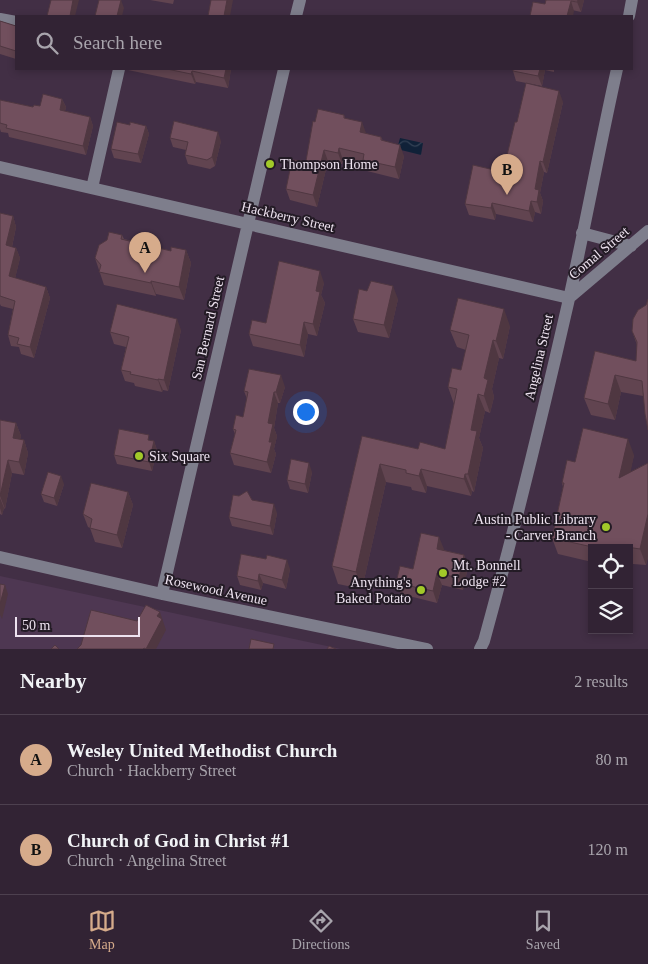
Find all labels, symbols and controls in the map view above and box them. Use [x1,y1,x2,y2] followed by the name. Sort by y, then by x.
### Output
[15,15,633,70] search box
[33,29,61,57] icon: search
[73,32,162,53] text: Search here
[491,154,523,195] pin: B
[280,157,378,172] place label: Thompson Home
[264,158,276,170] marker: Thompson Home
[240,199,336,235] street label: Hackberry Street
[566,224,632,282] street label: Comal Street
[129,232,161,273] pin: A
[189,275,227,381] street label: San Bernard Street
[522,313,556,401] street label: Angelina Street
[293,399,319,425] your location
[149,449,210,464] place label: Six Square
[133,450,145,462] marker: Six Square
[474,512,596,543] place label: Austin Public Library - Carver Branch
[600,521,612,533] marker: Austin Public Library - Carver Branch
[588,544,633,634] map controls
[588,544,633,589] button: locate
[453,558,521,589] place label: Mt. Bonnell Lodge #2
[437,567,449,579] marker: Mt. Bonnell Lodge #2
[163,572,269,608] street label: Rosewood Avenue
[336,575,411,606] place label: Anything's Baked Potato
[415,584,427,596] marker: Anything's Baked Potato
[588,589,633,634] button: layers
[15,614,140,637] scale bar
[22,618,50,633] text: 50 m
[20,669,87,693] text: Nearby
[574,673,628,690] text: 2 results
[67,740,337,761] text: Wesley United Methodist Church
[30,751,42,768] text: A
[596,751,628,768] text: 80 m
[67,762,236,779] text: Church · Hackberry Street
[67,830,290,851] text: Church of God in Christ #1
[31,841,41,858] text: B
[588,841,628,858] text: 120 m
[67,852,227,869] text: Church · Angelina Street
[88,907,116,953] tab: Map
[292,907,350,953] tab: Directions
[526,907,560,953] tab: Saved

